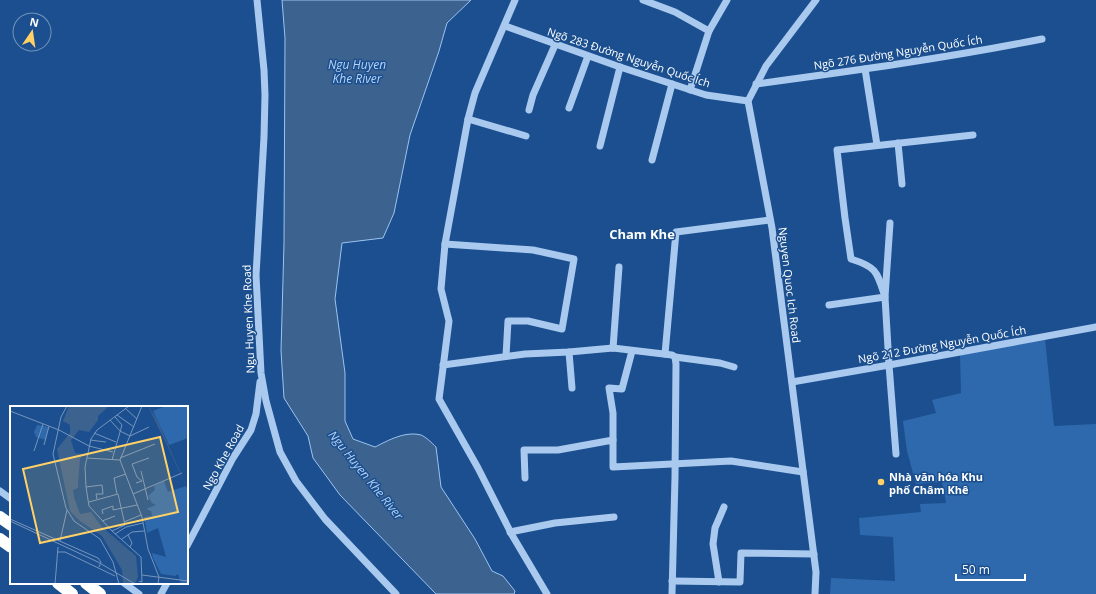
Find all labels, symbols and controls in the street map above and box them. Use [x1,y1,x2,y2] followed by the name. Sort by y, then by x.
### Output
[12,12,52,52] north arrow
[28,13,40,30] text: N
[546,24,712,90] street label: Ngõ 283 Đường Nguyễn Quốc Ích
[813,31,983,73] street label: Ngõ 276 Đường Nguyễn Quốc Ích
[328,56,386,87] water label: Ngu Huyen Khe River
[609,225,675,243] district label: Cham Khe
[775,226,805,344] street label: Nguyen Quoc Ich Road
[239,264,257,374] street label: Ngu Huyen Khe Road
[857,322,1027,366] street label: Ngõ 212 Đường Nguyễn Quốc Ích
[10,406,188,584] inset map
[199,422,247,492] street label: Ngo Khe Road
[325,427,408,524] water label: Ngu Huyen Khe River
[889,469,983,497] place label: Nhà văn hóa Khu phố Châm Khê
[876,477,886,487] marker: Nhà văn hóa Khu phố Châm Khê
[956,556,1025,582] scale bar
[962,561,990,578] text: 50 m

